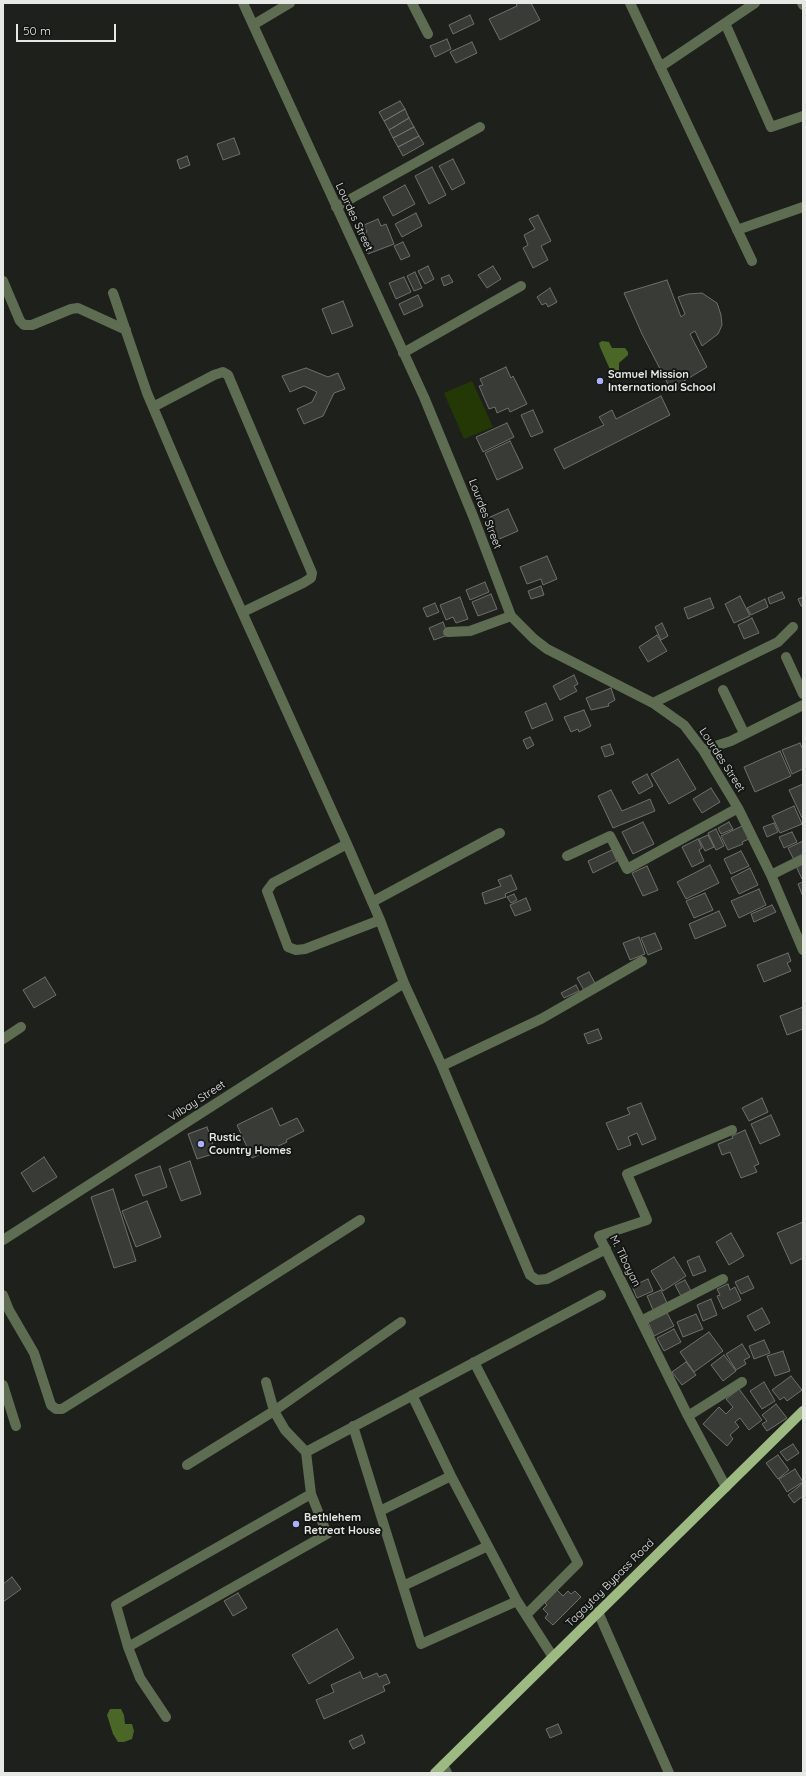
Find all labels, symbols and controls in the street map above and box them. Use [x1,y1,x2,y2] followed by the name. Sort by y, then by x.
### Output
[18,16,118,42] scale bar
[23,23,51,38] text: 50 m
[332,181,376,253] street label: Lourdes Street
[608,368,716,394] place label: Samuel Mission International School
[595,376,605,386] marker: Samuel Mission International School
[466,477,504,551] street label: Lourdes Street
[696,725,748,795] street label: Lourdes Street
[166,1078,228,1124] street label: Vilbay Street
[209,1131,291,1157] place label: Rustic Country Homes
[196,1139,206,1149] marker: Rustic Country Homes
[607,1233,643,1289] street label: M. Tibayan
[304,1511,381,1537] place label: Bethlehem Retreat House
[291,1519,301,1529] marker: Bethlehem Retreat House
[563,1536,657,1630] street label: Tagaytay Bypass Road

